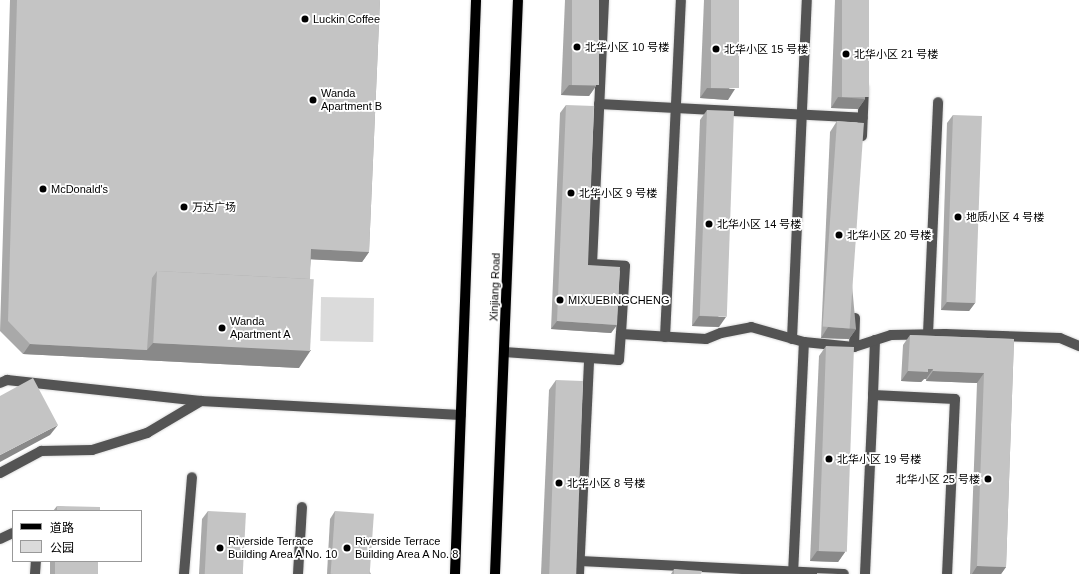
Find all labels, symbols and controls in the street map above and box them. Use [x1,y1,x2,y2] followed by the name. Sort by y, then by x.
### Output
[313,12,380,26] place label: Luckin Coffee
[300,14,310,24] marker: Luckin Coffee
[585,40,669,54] place label: 北华小区 10 号楼
[572,42,582,52] marker: 北华小区 10 号楼
[724,42,808,56] place label: 北华小区 15 号楼
[711,44,721,54] marker: 北华小区 15 号楼
[854,47,938,61] place label: 北华小区 21 号楼
[841,49,851,59] marker: 北华小区 21 号楼
[321,87,382,113] place label: Wanda Apartment B
[308,95,318,105] marker: Wanda Apartment B
[51,182,108,196] place label: McDonald's
[38,184,48,194] marker: McDonald's
[579,186,657,200] place label: 北华小区 9 号楼
[566,188,576,198] marker: 北华小区 9 号楼
[192,200,236,214] place label: 万达广场
[179,202,189,212] marker: 万达广场
[966,210,1044,224] place label: 地质小区 4 号楼
[953,212,963,222] marker: 地质小区 4 号楼
[717,217,801,231] place label: 北华小区 14 号楼
[704,219,714,229] marker: 北华小区 14 号楼
[847,228,931,242] place label: 北华小区 20 号楼
[834,230,844,240] marker: 北华小区 20 号楼
[487,253,503,321] street label: Xinjiang Road
[568,293,669,307] place label: MIXUEBINGCHENG
[555,295,565,305] marker: MIXUEBINGCHENG
[230,315,291,341] place label: Wanda Apartment A
[217,323,227,333] marker: Wanda Apartment A
[837,452,921,466] place label: 北华小区 19 号楼
[824,454,834,464] marker: 北华小区 19 号楼
[896,472,980,486] place label: 北华小区 25 号楼
[983,474,993,484] marker: 北华小区 25 号楼
[567,476,645,490] place label: 北华小区 8 号楼
[554,478,564,488] marker: 北华小区 8 号楼
[12,510,142,562] legend
[50,521,74,535] text: 道路
[228,535,339,561] place label: Riverside Terrace Building Area A No. 10
[355,535,460,561] place label: Riverside Terrace Building Area A No. 8
[50,541,74,555] text: 公园
[215,543,225,553] marker: Riverside Terrace Building Area A No. 10
[342,543,352,553] marker: Riverside Terrace Building Area A No. 8

